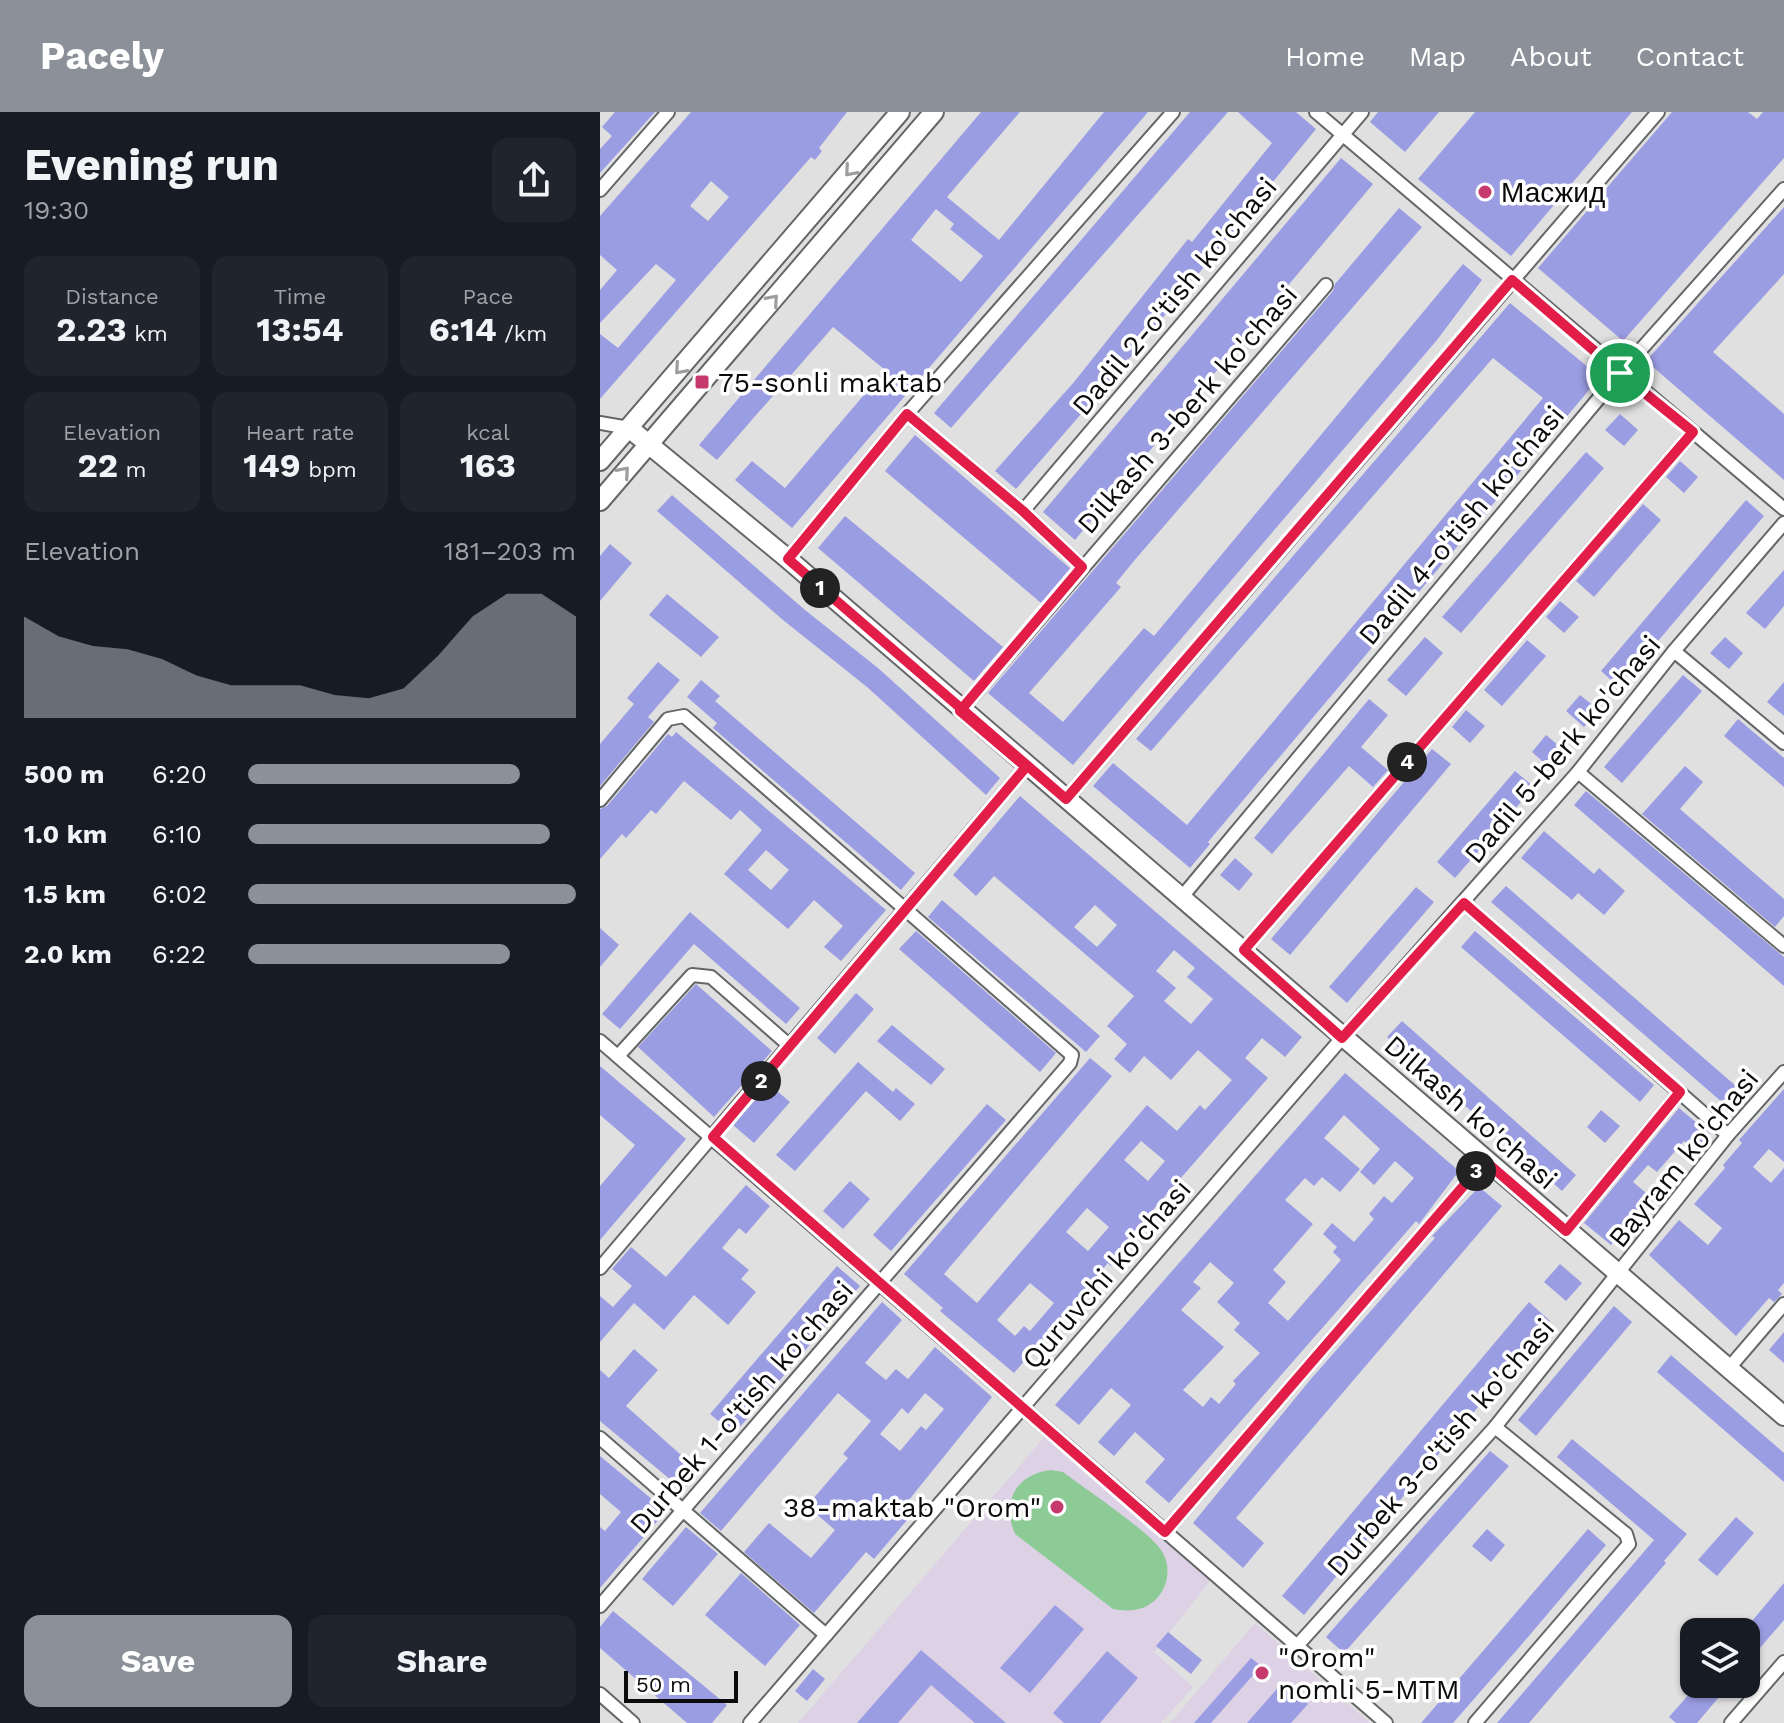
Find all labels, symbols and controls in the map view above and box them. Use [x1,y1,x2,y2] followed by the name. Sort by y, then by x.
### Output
[40,34,164,78] text: Pacely
[1285,40,1365,73] text: Home
[1409,40,1466,73] text: Map
[1510,40,1592,73] text: About
[1636,40,1744,73] text: Contact
[492,138,576,222] button: share
[24,139,279,191] text: Evening run
[845,162,859,177] one-way arrow
[1065,171,1284,422] street label: Dadil 2-o'tish ko'chasi
[1501,176,1605,209] place label: Масжид
[1476,183,1494,201] marker: Масжид
[24,195,89,225] text: 19:30
[1070,278,1304,540] street label: Dilkash 3-berk ko'chasi
[65,284,159,309] text: Distance
[274,284,326,309] text: Time
[463,284,513,309] text: Pace
[763,295,777,309] one-way arrow
[56,309,127,349] text: 2.23
[257,309,343,349] text: 13:54
[429,309,497,349] text: 6:14
[127,321,168,346] text: km
[497,321,547,346] text: /km
[1586,339,1654,407] pin
[1598,351,1642,395] icon: arrive
[675,359,690,374] one-way arrow
[718,366,942,399] place label: 75-sonli maktab
[693,373,711,391] marker: 75-sonli maktab
[1352,399,1571,652] street label: Dadil 4-o'tish ko'chasi
[63,420,161,445] text: Elevation
[246,420,354,445] text: Heart rate
[466,420,510,445] text: kcal
[78,445,118,485] text: 22
[243,445,301,485] text: 149
[460,445,516,485] text: 163
[118,457,147,482] text: m
[301,457,357,482] text: bpm
[614,467,629,482] one-way arrow
[24,536,140,566] text: Elevation
[444,536,576,566] text: 181–203 m
[800,568,840,608] pin: 1
[815,575,825,600] text: 1
[1457,629,1667,870] street label: Dadil 5-berk ko'chasi
[1387,742,1427,782] pin: 4
[1400,749,1414,774] text: 4
[24,759,105,789] text: 500 m
[152,759,207,789] text: 6:20
[24,819,107,849] text: 1.0 km
[152,819,202,849] text: 6:10
[24,879,106,909] text: 1.5 km
[152,879,207,909] text: 6:02
[24,939,112,969] text: 2.0 km
[152,939,206,969] text: 6:22
[1378,1028,1564,1196] street label: Dilkash ko'chasi
[741,1061,781,1101] pin: 2
[1601,1063,1765,1254] street label: Bayram ko'chasi
[754,1068,768,1093] text: 2
[1456,1151,1496,1191] pin: 3
[1469,1158,1483,1183] text: 3
[1015,1173,1198,1376] street label: Quruvchi ko'chasi
[623,1274,860,1541] street label: Durbek 1-o'tish ko'chasi
[1320,1312,1561,1583] street label: Durbek 3-o'tish ko'chasi
[783,1491,1041,1524] place label: 38-maktab "Orom"
[1048,1498,1066,1516] marker: 38-maktab "Orom"
[24,1615,292,1707] button: Save
[308,1615,576,1707] button: Share
[1680,1618,1760,1698] map controls
[1680,1618,1760,1698] button: layers
[1278,1641,1460,1706] place label: "Orom" nomli 5-MTM
[1253,1664,1271,1682] marker: "Orom" nomli 5-MTM
[624,1667,738,1703] scale bar
[636,1672,691,1697] text: 50 m

